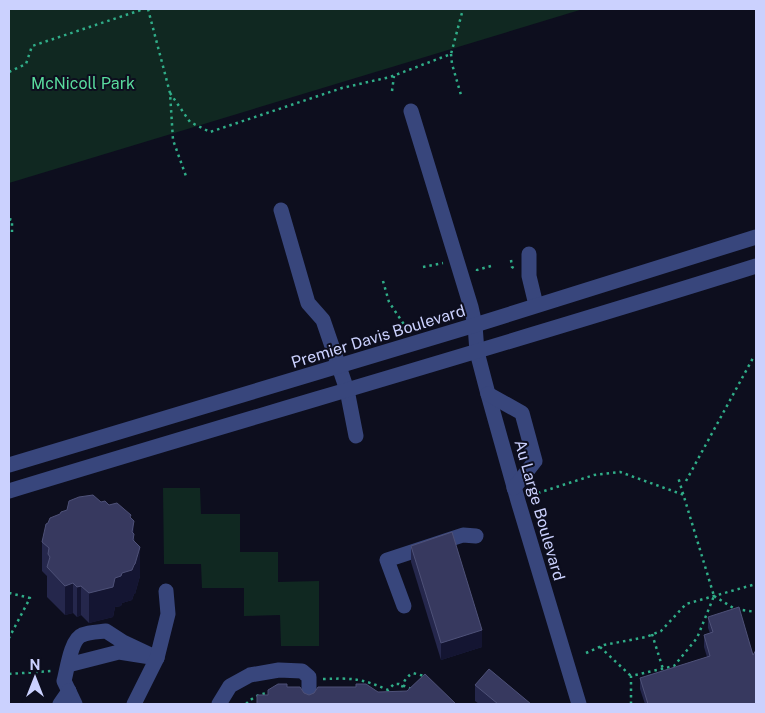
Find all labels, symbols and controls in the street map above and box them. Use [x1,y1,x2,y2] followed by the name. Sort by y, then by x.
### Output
[31,74,135,93] park label: McNicoll Park
[289,301,467,372] street label: Premier Davis Boulevard
[510,437,569,583] street label: Au Large Boulevard
[10,653,60,703] north arrow
[30,657,40,673] text: N

